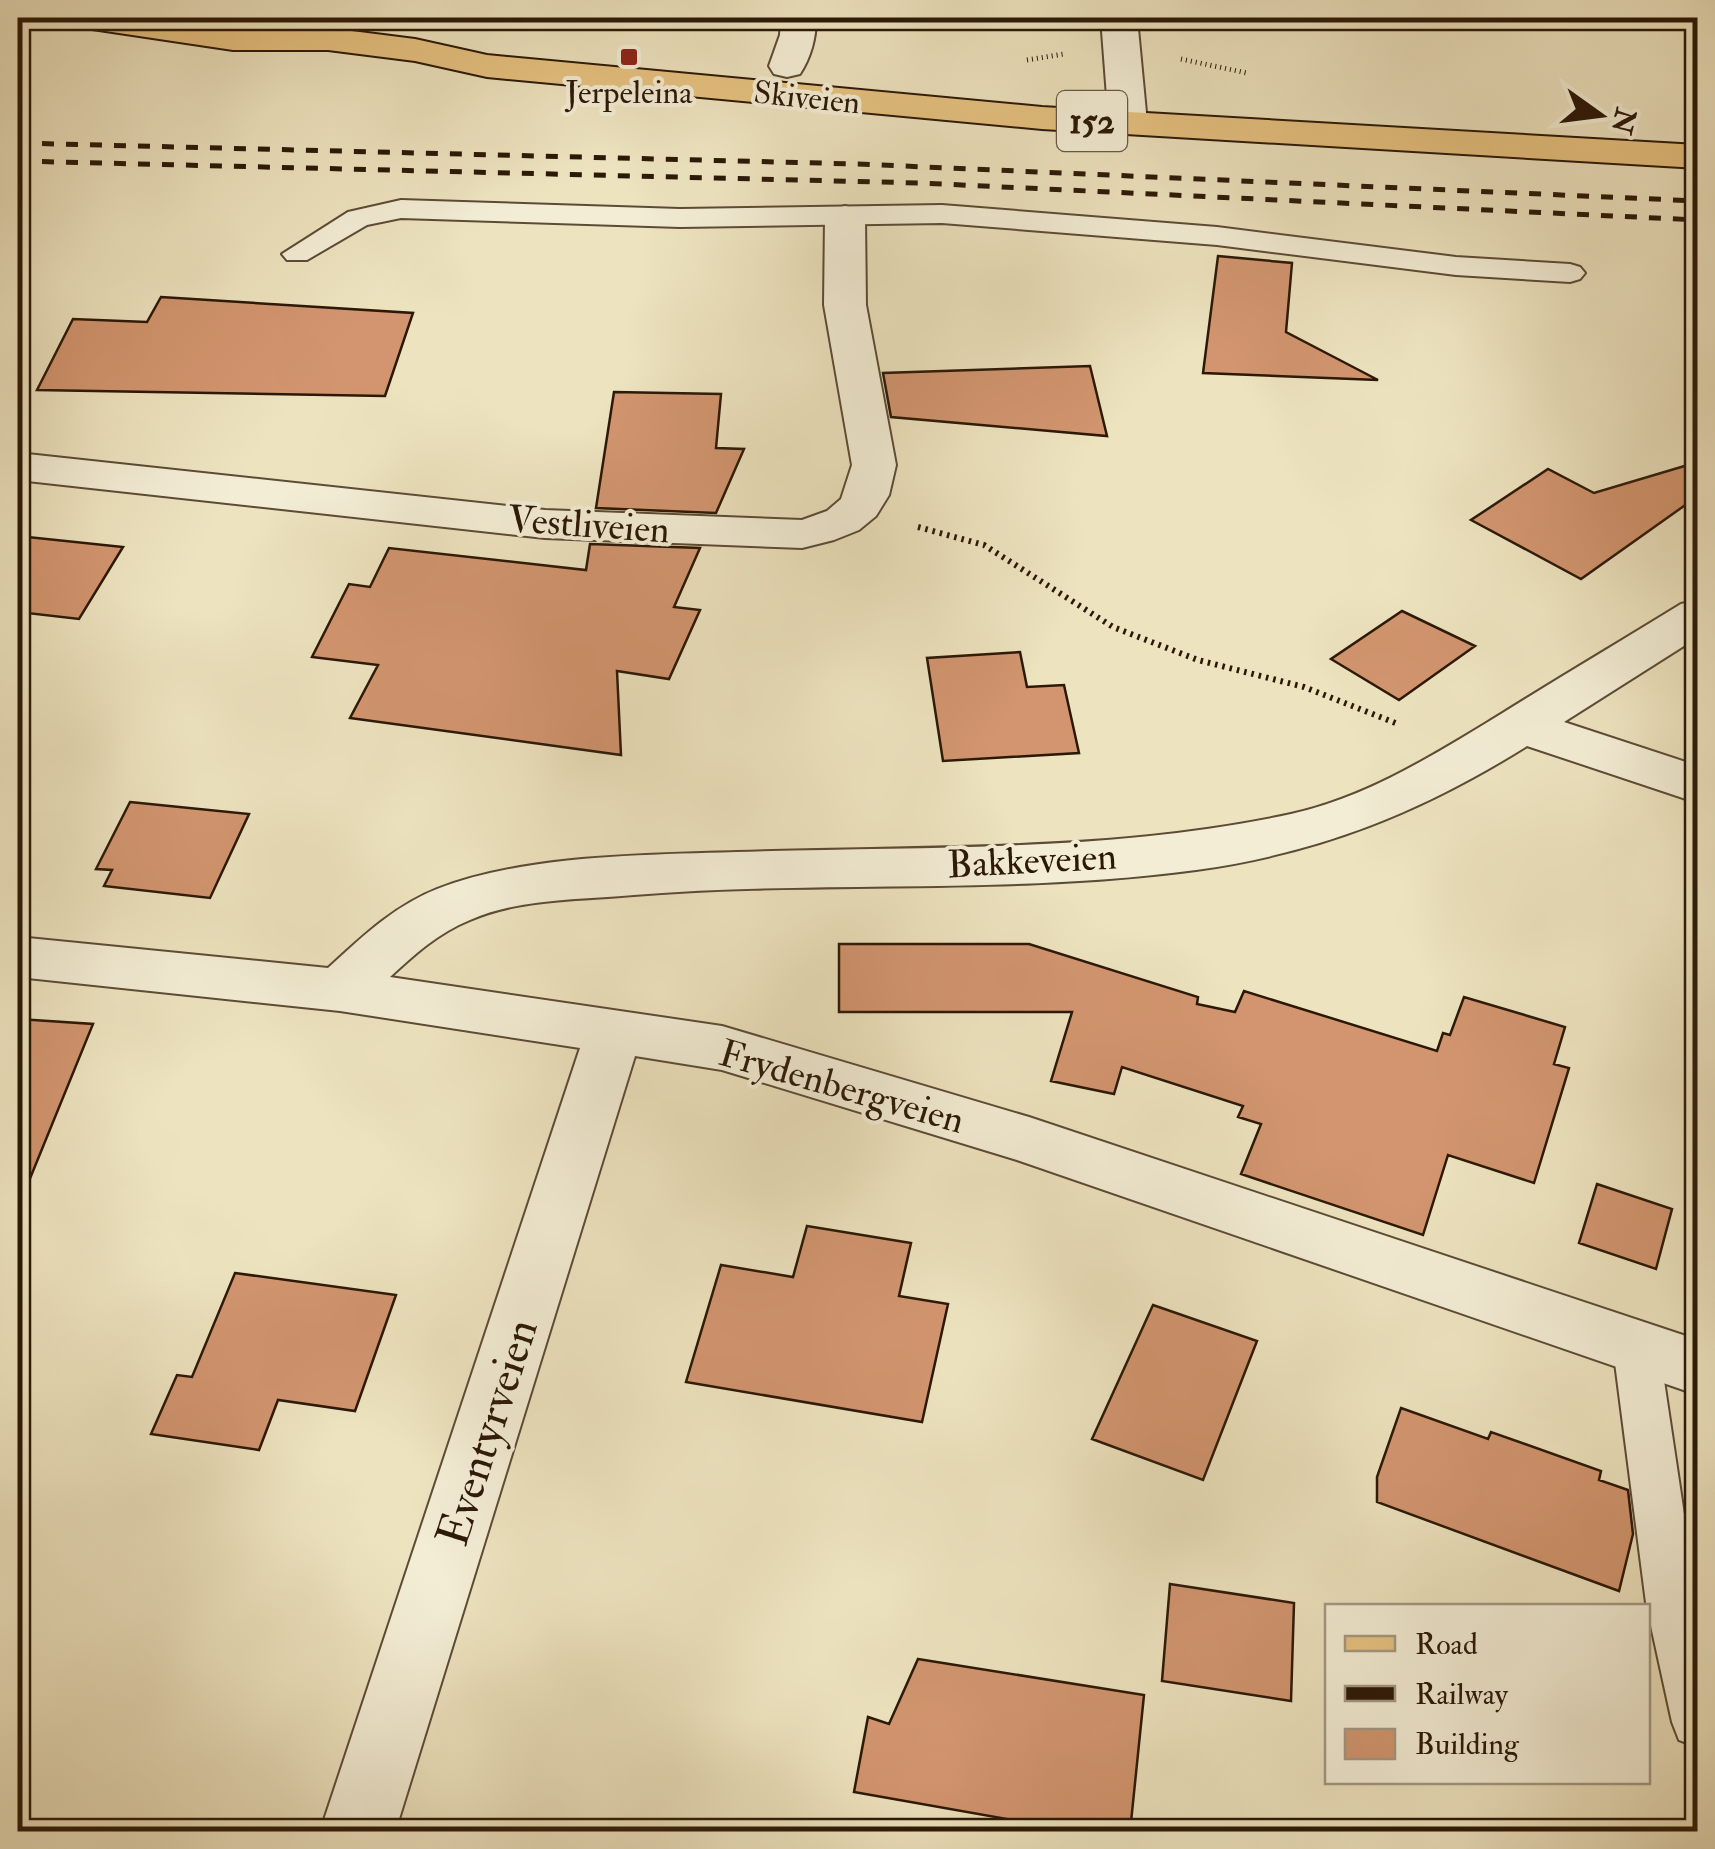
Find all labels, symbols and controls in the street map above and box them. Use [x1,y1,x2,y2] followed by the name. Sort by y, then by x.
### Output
[618,46,640,68] marker: Jerpeleina
[1550,65,1650,165] north arrow
[565,73,693,113] place label: Jerpeleina
[752,73,862,123] street label: Skiveien
[1057,91,1127,151] road number: 152
[1603,103,1643,138] text: N
[506,495,671,555] street label: Vestliveien
[946,833,1118,889] street label: Bakkeveien
[714,1029,970,1145] street label: Frydenbergveien
[425,1312,551,1553] street label: Eventyrveien
[1325,1604,1650,1784] legend
[1415,1626,1478,1663] text: Road
[1415,1676,1509,1713] text: Railway
[1415,1726,1520,1763] text: Building

